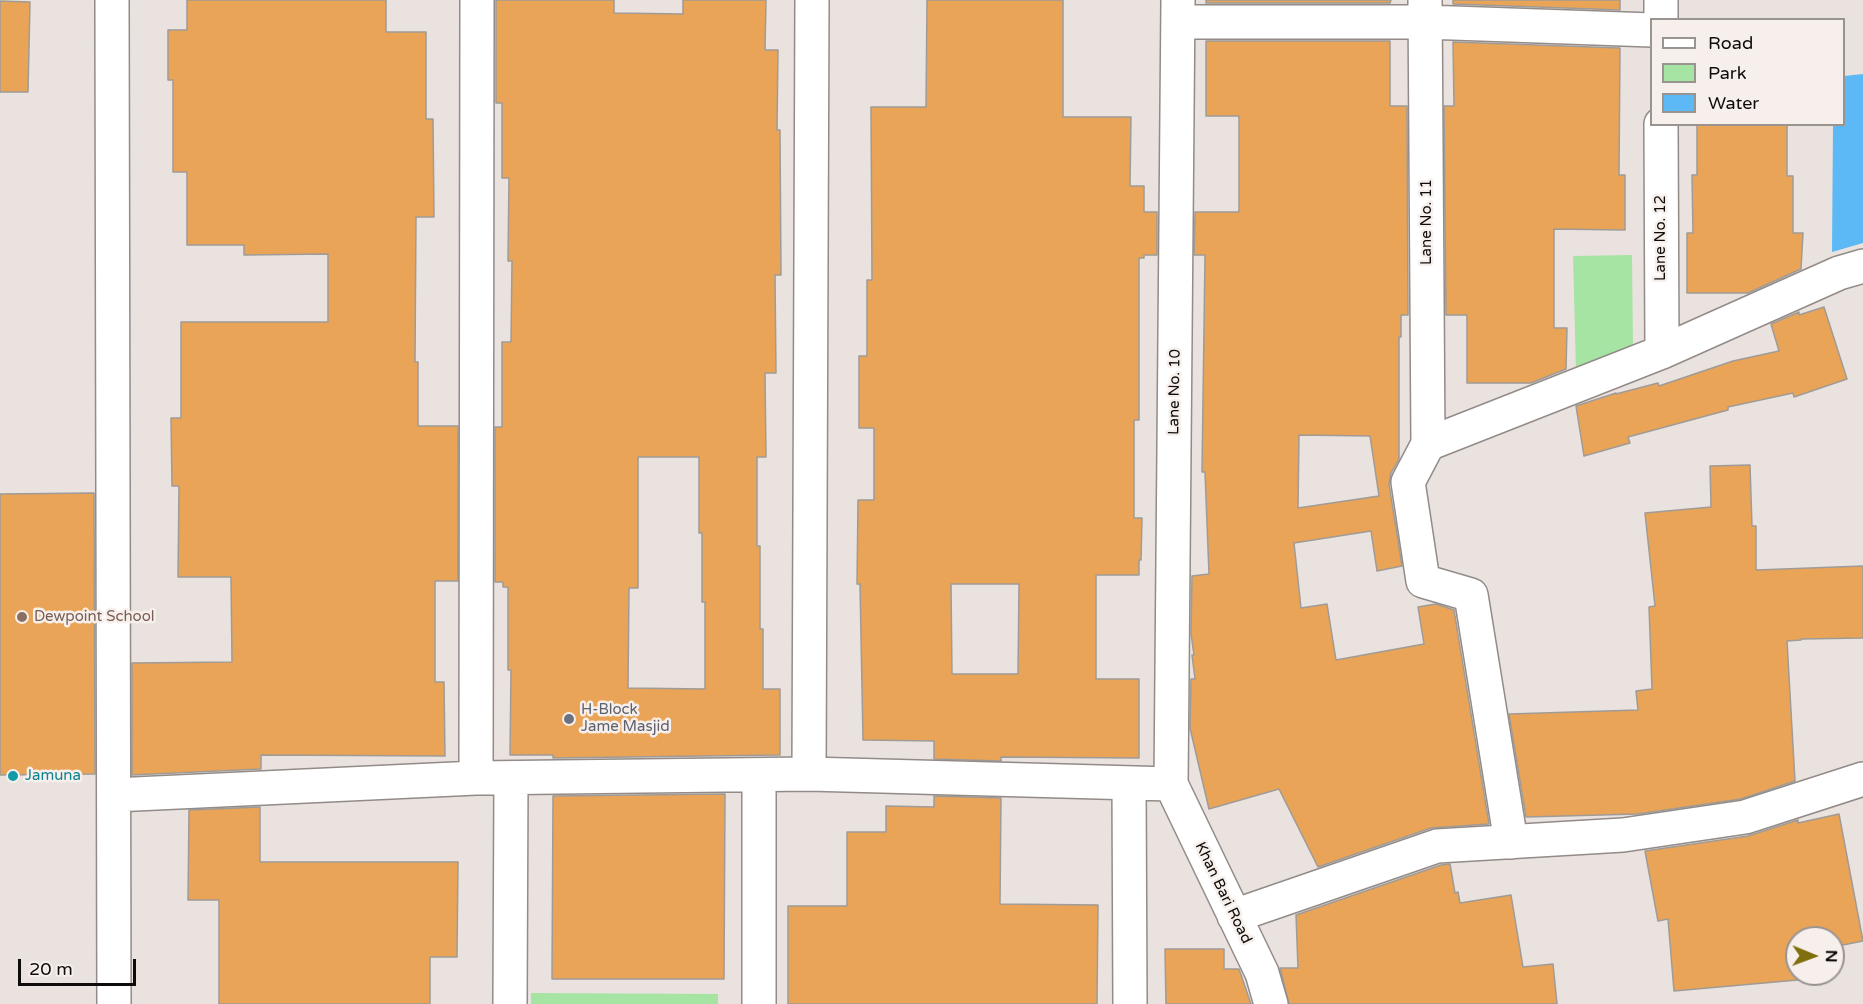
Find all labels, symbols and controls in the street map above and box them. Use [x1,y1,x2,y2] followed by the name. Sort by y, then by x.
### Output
[1650,18,1845,126] legend
[1708,32,1753,54] text: Road
[1708,62,1746,84] text: Park
[1708,92,1759,114] text: Water
[1418,179,1436,265] street label: Lane No. 11
[1652,195,1670,281] street label: Lane No. 12
[1165,349,1185,435] street label: Lane No. 10
[34,608,155,626] place label: Dewpoint School
[15,610,29,624] marker: Dewpoint School
[581,701,670,736] place label: H-Block Jame Masjid
[562,712,576,726] marker: H-Block Jame Masjid
[25,767,81,785] place label: Jamuna
[6,769,20,783] marker: Jamuna
[1191,839,1255,947] street label: Khan Bari Road
[1785,926,1845,986] north arrow
[21,947,140,985] scale bar
[1821,950,1841,963] text: N
[29,958,73,980] text: 20 m

